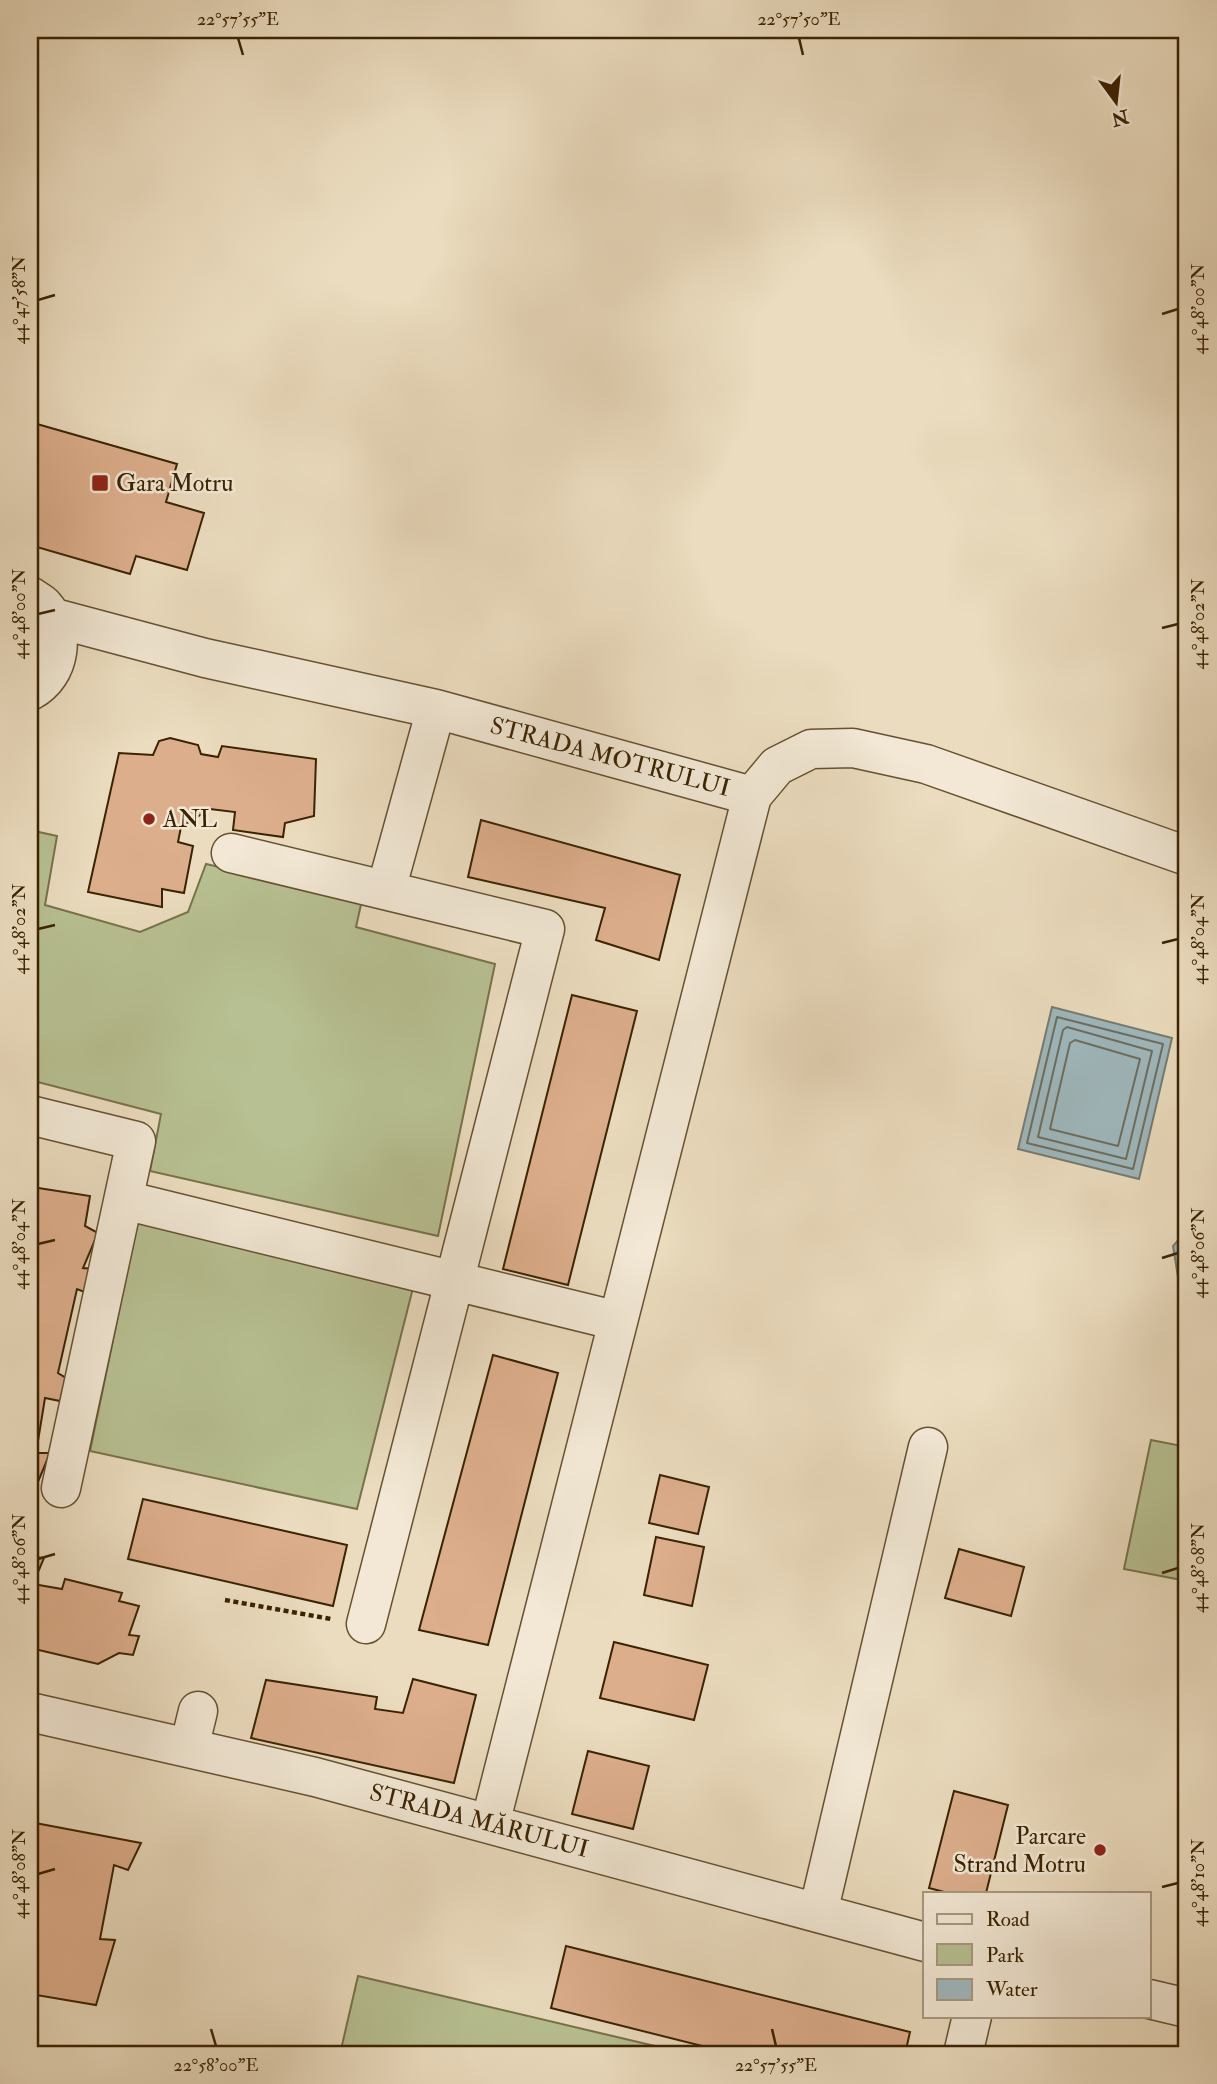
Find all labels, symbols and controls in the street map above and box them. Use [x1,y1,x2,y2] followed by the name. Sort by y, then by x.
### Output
[197,8,279,31] text: 22°57'55"E
[757,8,841,31] text: 22°57'50"E
[1080,66,1150,136] north arrow
[1108,103,1132,132] text: N
[8,256,31,344] text: 44°47'58"N
[1187,264,1210,354] text: 44°48'00"N
[116,468,233,499] place label: Gara Motru
[90,473,110,493] marker: Gara Motru
[8,569,31,659] text: 44°48'00"N
[1187,579,1210,669] text: 44°48'02"N
[487,710,733,804] street label: STRADA MOTRULUI
[162,804,218,835] place label: ANL
[141,811,157,827] marker: ANL
[8,884,31,974] text: 44°48'02"N
[1187,893,1210,985] text: 44°48'04"N
[8,1198,31,1290] text: 44°48'04"N
[1187,1208,1210,1298] text: 44°48'06"N
[8,1514,31,1604] text: 44°48'06"N
[1187,1523,1210,1613] text: 44°48'08"N
[366,1777,592,1865] street label: STRADA MĂRULUI
[953,1821,1086,1880] place label: Parcare Strand Motru
[8,1829,31,1919] text: 44°48'08"N
[1187,1839,1210,1927] text: 44°48'10"N
[1092,1842,1108,1858] marker: Parcare Strand Motru
[923,1892,1150,2018] legend
[986,1906,1031,1933] text: Road
[986,1942,1024,1969] text: Park
[985,1976,1038,2003] text: Water
[174,2054,258,2077] text: 22°58'00"E
[735,2054,817,2077] text: 22°57'55"E

